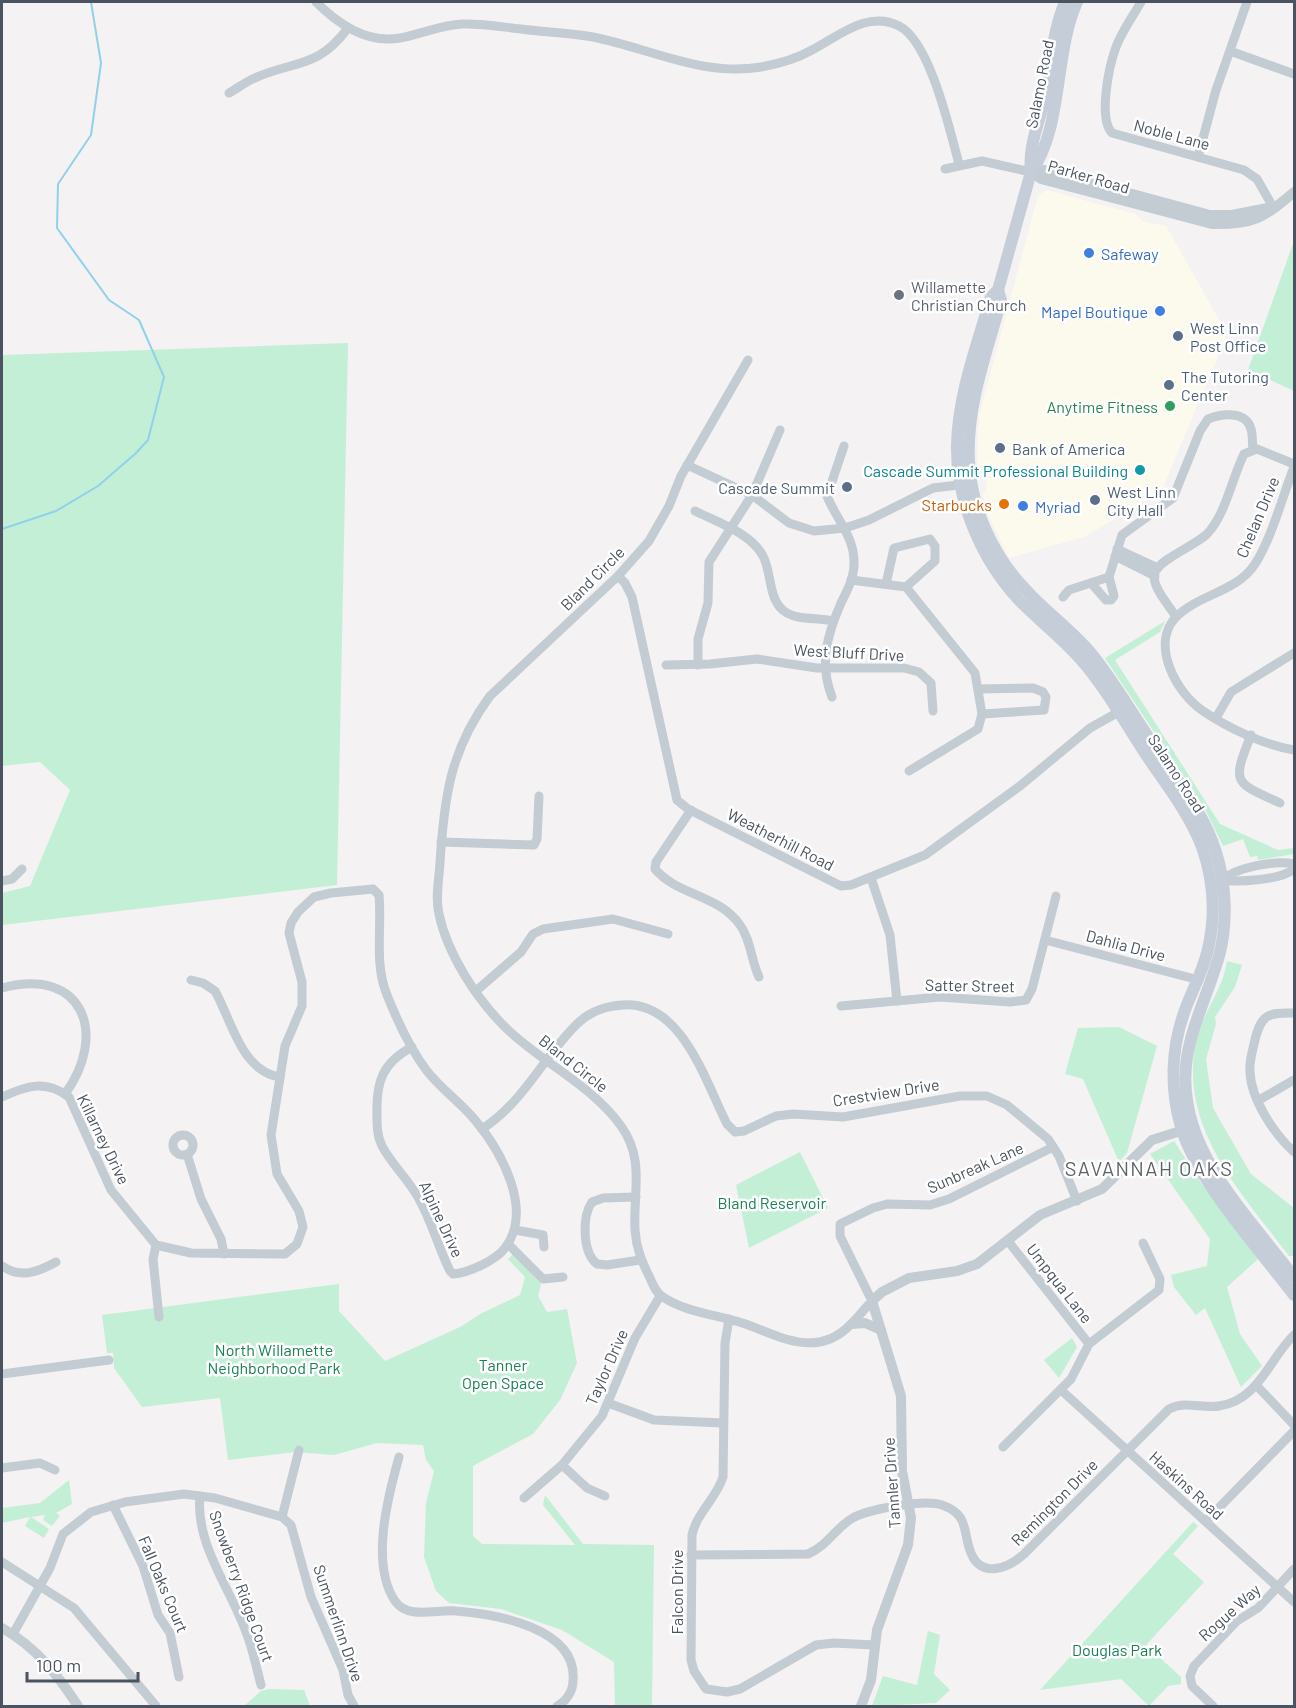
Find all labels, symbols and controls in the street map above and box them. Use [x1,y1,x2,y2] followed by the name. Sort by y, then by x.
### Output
[1021,38,1057,130] street label: Salamo Road
[1132,115,1212,153] street label: Noble Lane
[1046,155,1132,197] street label: Parker Road
[1101,244,1159,263] place label: Safeway
[1082,246,1096,260] marker: Safeway
[911,277,1026,314] place label: Willamette Christian Church
[892,288,906,302] marker: Willamette Christian Church
[1041,302,1148,321] place label: Mapel Boutique
[1153,304,1167,318] marker: Mapel Boutique
[1190,318,1266,355] place label: West Linn Post Office
[1171,329,1185,343] marker: West Linn Post Office
[1181,367,1269,404] place label: The Tutoring Center
[1162,378,1176,392] marker: The Tutoring Center
[1047,397,1158,416] place label: Anytime Fitness
[1163,399,1177,413] marker: Anytime Fitness
[1012,439,1125,458] place label: Bank of America
[993,441,1007,455] marker: Bank of America
[863,461,1128,480] place label: Cascade Summit Professional Building
[1133,463,1147,477] marker: Cascade Summit Professional Building
[1231,474,1283,560] street label: Chelan Drive
[718,478,835,497] place label: Cascade Summit
[840,480,854,494] marker: Cascade Summit
[1107,482,1176,519] place label: West Linn City Hall
[1088,493,1102,507] marker: West Linn City Hall
[922,495,992,514] place label: Starbucks
[997,497,1011,511] marker: Starbucks
[1035,497,1081,516] place label: Myriad
[1016,499,1030,513] marker: Myriad
[556,542,628,614] street label: Bland Circle
[793,640,905,664] street label: West Bluff Drive
[1145,730,1209,816] street label: Salamo Road
[724,804,838,874] street label: Weatherhill Road
[1084,925,1168,965] street label: Dahlia Drive
[925,975,1015,995] street label: Satter Street
[536,1030,612,1096] street label: Bland Circle
[831,1074,941,1110] street label: Crestview Drive
[74,1091,134,1187] street label: Killarney Drive
[924,1137,1026,1197] street label: Sunbreak Lane
[1065,1156,1233,1180] district label: SAVANNAH OAKS
[416,1178,468,1260] street label: Alpine Drive
[718,1193,827,1212] park label: Bland Reservoir
[1023,1240,1097,1326] street label: Umpqua Lane
[581,1326,631,1408] street label: Taylor Drive
[207,1340,341,1377] park label: North Willamette Neighborhood Park
[462,1355,544,1392] park label: Tanner Open Space
[878,1437,904,1529] street label: Tannler Drive
[1146,1447,1228,1523] street label: Haskins Road
[1007,1455,1101,1549] street label: Remington Drive
[206,1508,278,1664] street label: Snowberry Ridge Court
[135,1533,193,1635] street label: Fall Oaks Court
[667,1550,686,1634] street label: Falcon Drive
[310,1562,368,1684] street label: Summerlinn Drive
[1194,1579,1264,1645] street label: Rogue Way
[1072,1640,1162,1659] park label: Douglas Park
[27,1645,138,1683] scale bar
[36,1654,81,1676] text: 100 m

